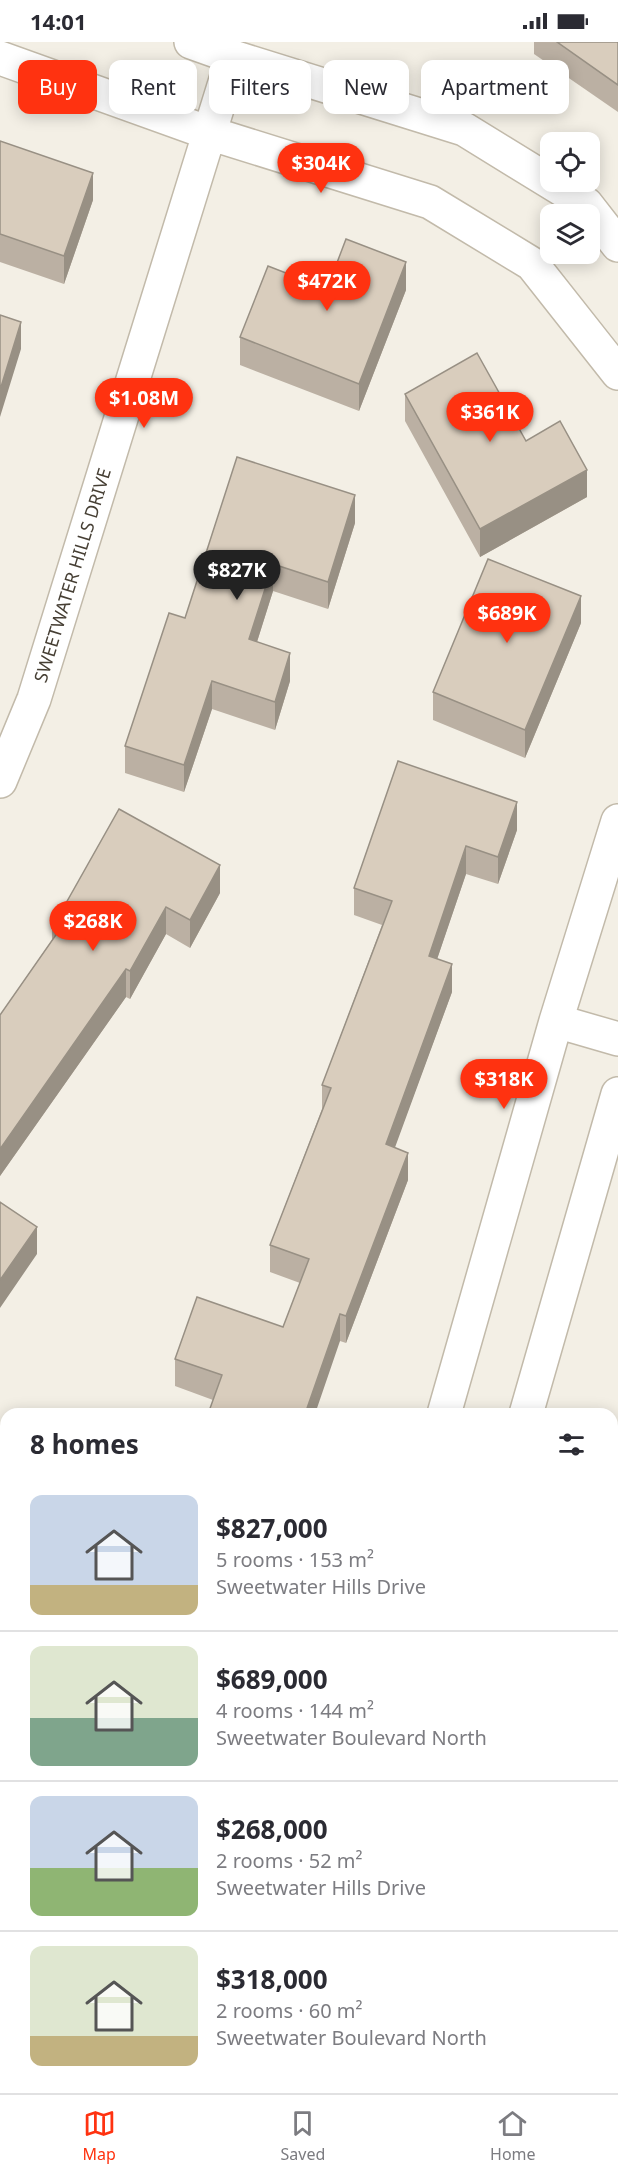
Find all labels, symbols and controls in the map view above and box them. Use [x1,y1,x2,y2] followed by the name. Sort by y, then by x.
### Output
[30,6,87,36] text: 14:01
[18,60,97,114] chip: Buy
[109,60,197,114] chip: Rent
[209,60,311,114] chip: Filters
[323,60,409,114] chip: New
[421,60,569,114] chip: Apartment
[540,132,600,264] map controls
[540,132,600,192] button: locate
[279,143,363,194] pin: $304K
[291,149,351,176] text: $304K
[540,204,600,264] button: layers
[285,261,369,312] pin: $472K
[297,267,357,294] text: $472K
[95,378,193,429] pin: $1.08M
[109,384,179,411] text: $1.08M
[448,392,532,443] pin: $361K
[460,398,520,425] text: $361K
[28,465,116,685] street label: SWEETWATER HILLS DRIVE
[195,550,279,601] pin: $827K
[207,556,267,583] text: $827K
[465,593,549,644] pin: $689K
[477,599,537,626] text: $689K
[51,901,135,952] pin: $268K
[63,907,123,934] text: $268K
[462,1059,546,1110] pin: $318K
[474,1065,534,1092] text: $318K
[30,1426,139,1462] text: 8 homes
[555,1428,588,1461] icon: filters
[216,1510,328,1546] text: $827,000
[78,1519,150,1591] icon: home
[216,1546,374,1573] text: 5 rooms · 153 m²
[216,1573,426,1600] text: Sweetwater Hills Drive
[216,1661,328,1697] text: $689,000
[78,1670,150,1742] icon: home
[216,1697,374,1724] text: 4 rooms · 144 m²
[216,1724,487,1751] text: Sweetwater Boulevard North
[216,1811,328,1847] text: $268,000
[78,1820,150,1892] icon: home
[216,1847,363,1874] text: 2 rooms · 52 m²
[216,1874,426,1901] text: Sweetwater Hills Drive
[216,1961,328,1997] text: $318,000
[78,1970,150,2042] icon: home
[216,1997,363,2024] text: 2 rooms · 60 m²
[216,2024,487,2051] text: Sweetwater Boulevard North
[82,2107,116,2165] tab: Map
[281,2107,325,2165] tab: Saved
[490,2107,536,2165] tab: Home

